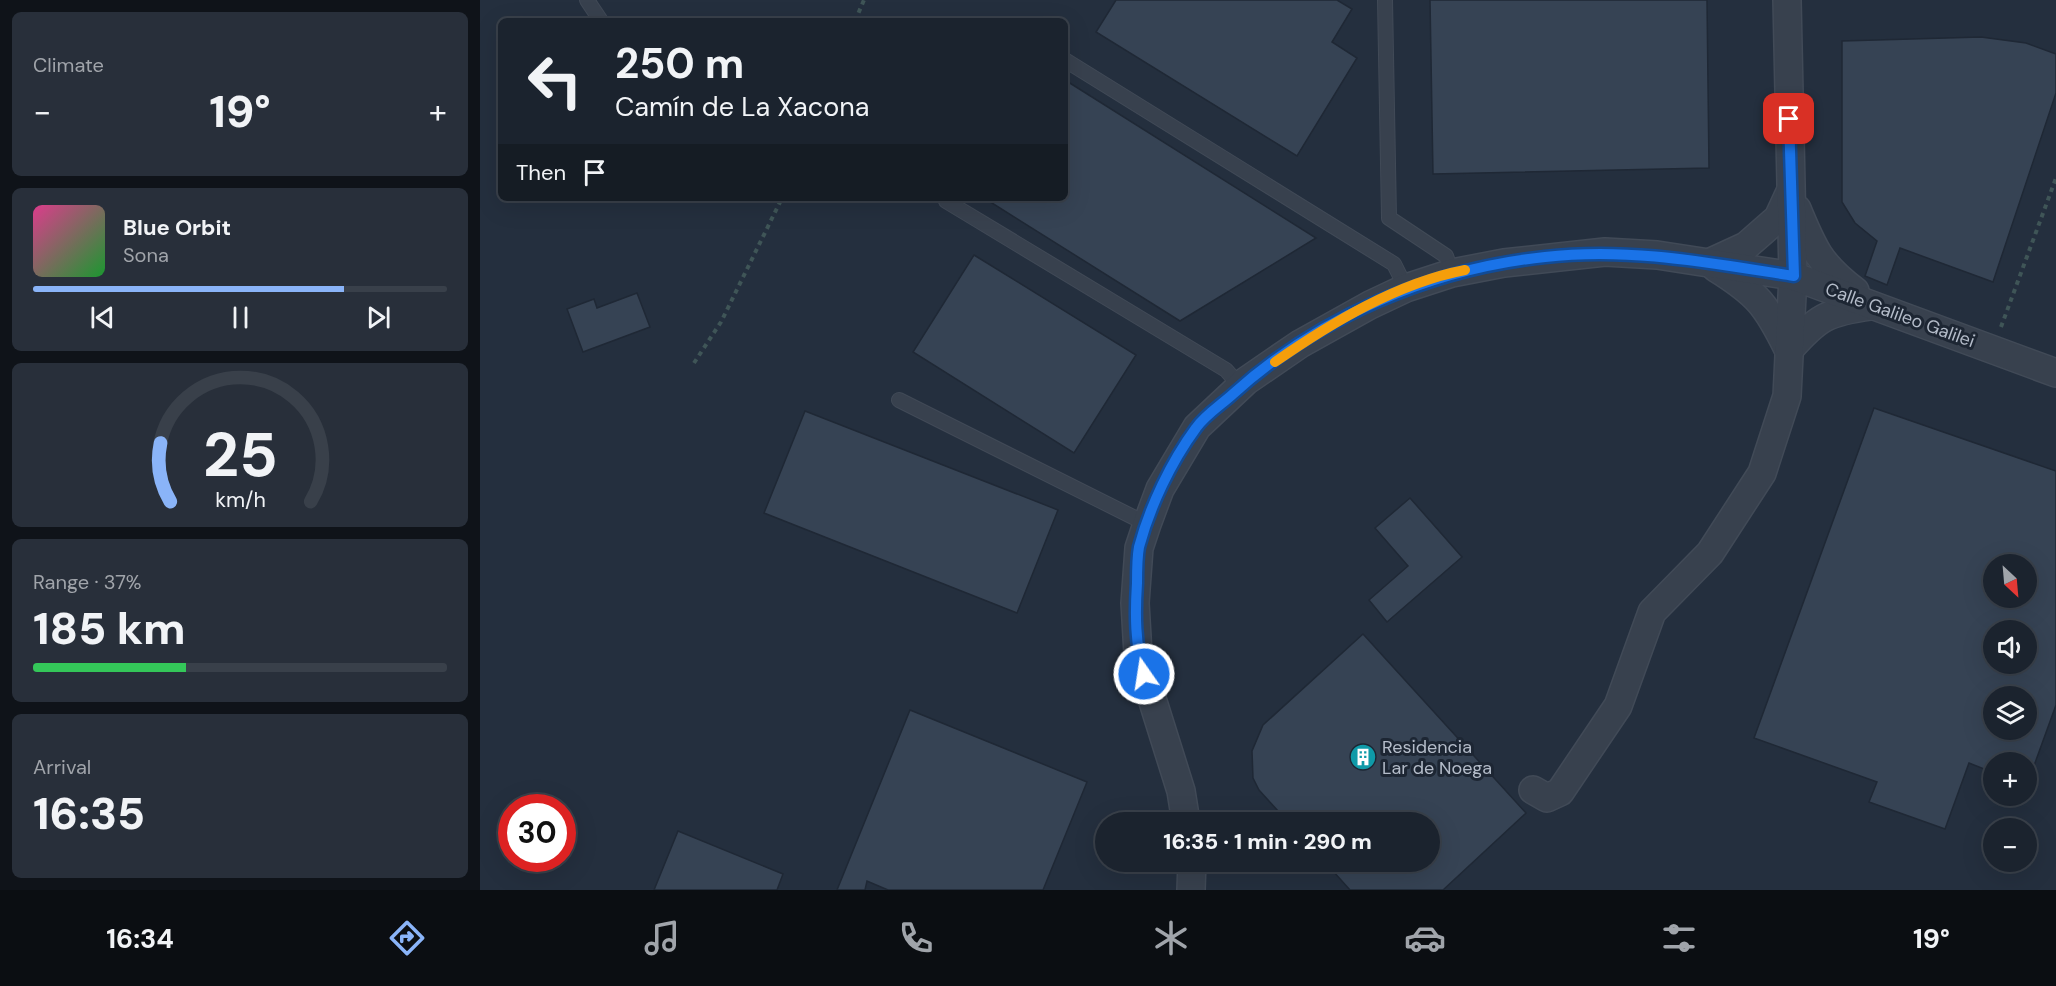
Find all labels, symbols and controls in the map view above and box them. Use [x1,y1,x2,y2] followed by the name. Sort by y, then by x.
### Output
[615,36,744,91] text: 250 m
[516,42,594,120] icon: left
[33,52,104,78] text: Climate
[209,82,271,141] text: 19°
[615,89,869,124] text: Camín de La Xacona
[33,90,51,133] text: −
[429,90,447,133] text: +
[1763,93,1814,144] pin
[1772,102,1805,135] icon: arrive
[578,156,611,189] icon: arrive
[516,158,566,187] text: Then
[123,213,231,242] text: Blue Orbit
[123,242,169,268] text: Sona
[1822,277,1978,353] street label: Calle Galileo Galilei
[86,301,119,334] icon: previous
[224,301,257,334] icon: pause
[362,301,395,334] icon: next
[203,414,277,495] text: 25
[215,486,265,514] text: km/h
[1983,554,2037,608] north arrow
[1983,554,2037,872] map controls
[33,569,142,595] text: Range · 37%
[33,599,186,658] text: 185 km
[1983,620,2037,674] button: sound
[1112,642,1176,706] position arrow
[1983,686,2037,740] button: layers
[1382,735,1492,780] place label: Residencia Lar de Noega
[1348,742,1378,772] building icon: Residencia Lar de Noega
[1983,752,2037,806] button: +
[33,754,91,780] text: Arrival
[33,784,145,843] text: 16:35
[498,794,576,872] speed limit sign: 30
[1983,818,2037,872] button: −
[1163,827,1372,856] text: 16:35 · 1 min · 290 m
[386,917,428,959] icon: directions
[641,917,683,959] icon: music
[895,917,937,959] icon: phone
[1150,917,1192,959] icon: climate
[1404,917,1446,959] icon: car
[1658,917,1700,959] icon: filters
[106,921,174,956] text: 16:34
[1913,921,1950,956] text: 19°

